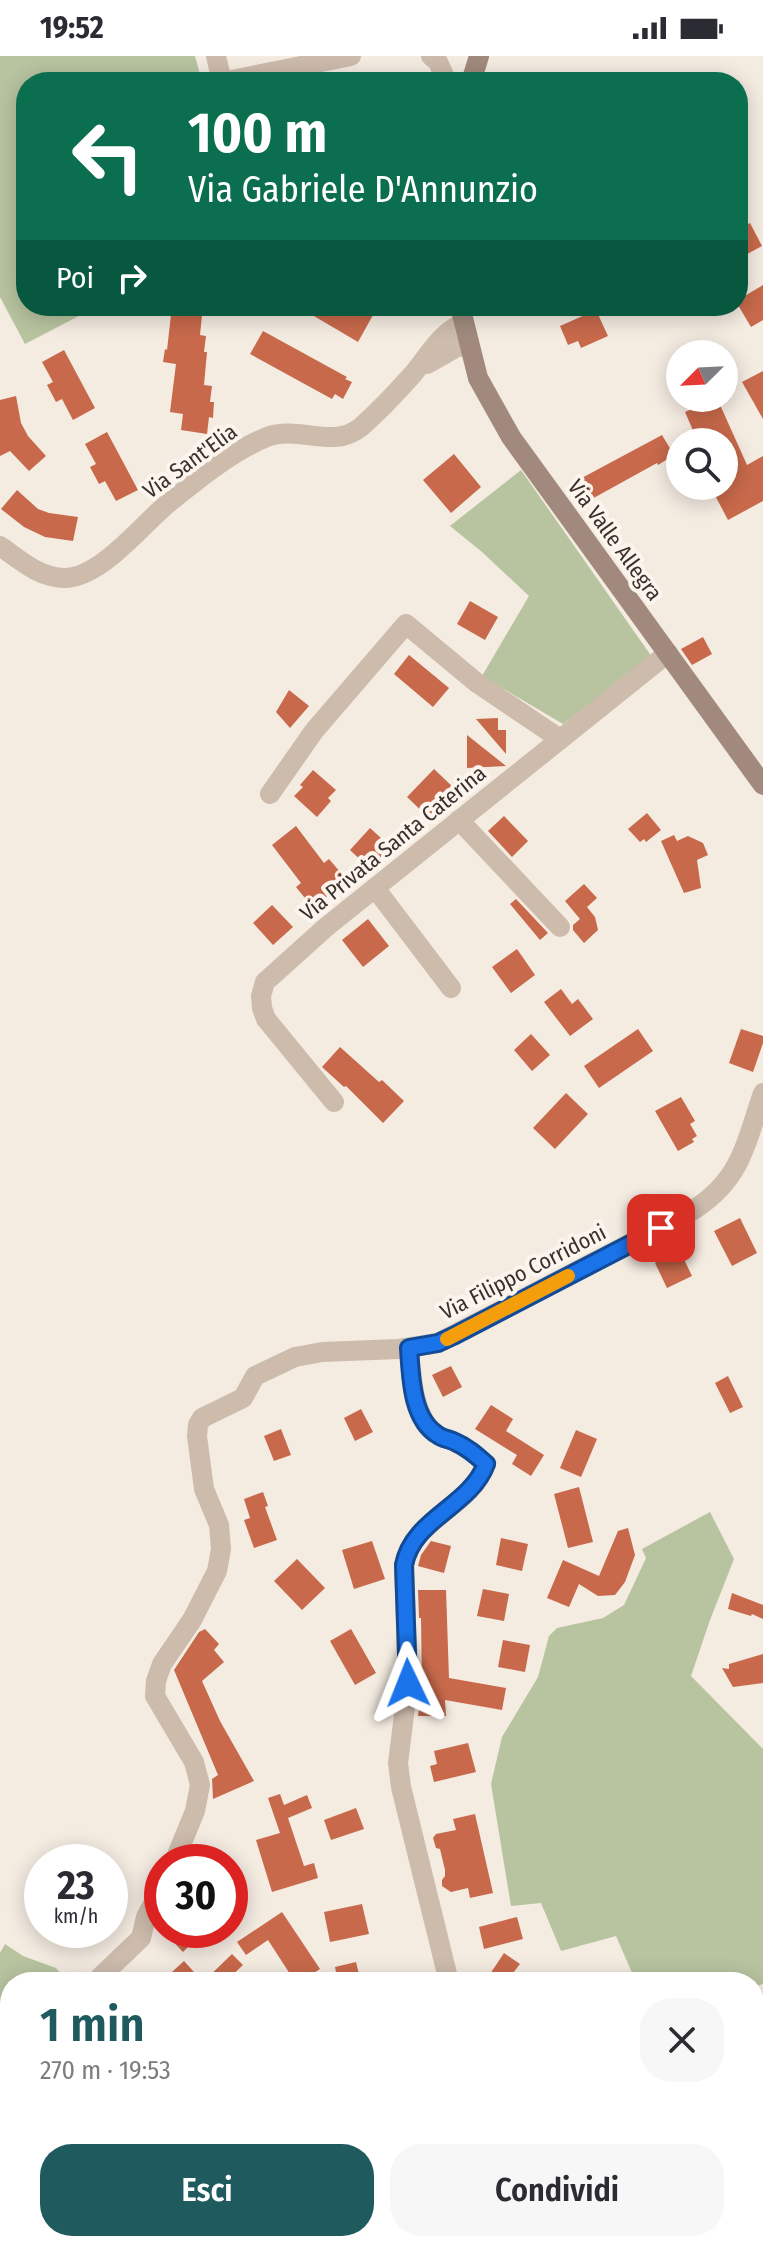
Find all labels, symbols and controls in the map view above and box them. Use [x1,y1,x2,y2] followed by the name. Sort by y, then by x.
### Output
[40,10,104,46] text: 19:52
[188,100,327,167] text: 100 m
[56,104,160,208] icon: left
[188,168,538,212] text: Via Gabriele D'Annunzio
[110,256,154,300] icon: right
[56,260,94,296] text: Poi
[666,340,738,412] north arrow
[666,340,738,500] map controls
[138,418,242,504] street label: Via Sant'Elia
[666,428,738,500] button: search
[562,474,668,606] street label: Via Valle Allegra
[295,760,491,926] street label: Via Privata Santa Caterina
[627,1194,695,1262] pin
[639,1206,683,1250] icon: arrive
[436,1219,610,1325] street label: Via Filippo Corridoni
[366,1641,450,1725] position arrow
[144,1844,248,1948] speed limit sign: 30
[57,1862,95,1910] text: 23
[54,1904,98,1928] text: km/h
[40,1996,145,2054] text: 1 min
[640,1998,724,2082] button: close
[40,2055,171,2086] text: 270 m · 19:53
[40,2144,374,2236] button: Esci
[390,2144,724,2236] button: Condividi

